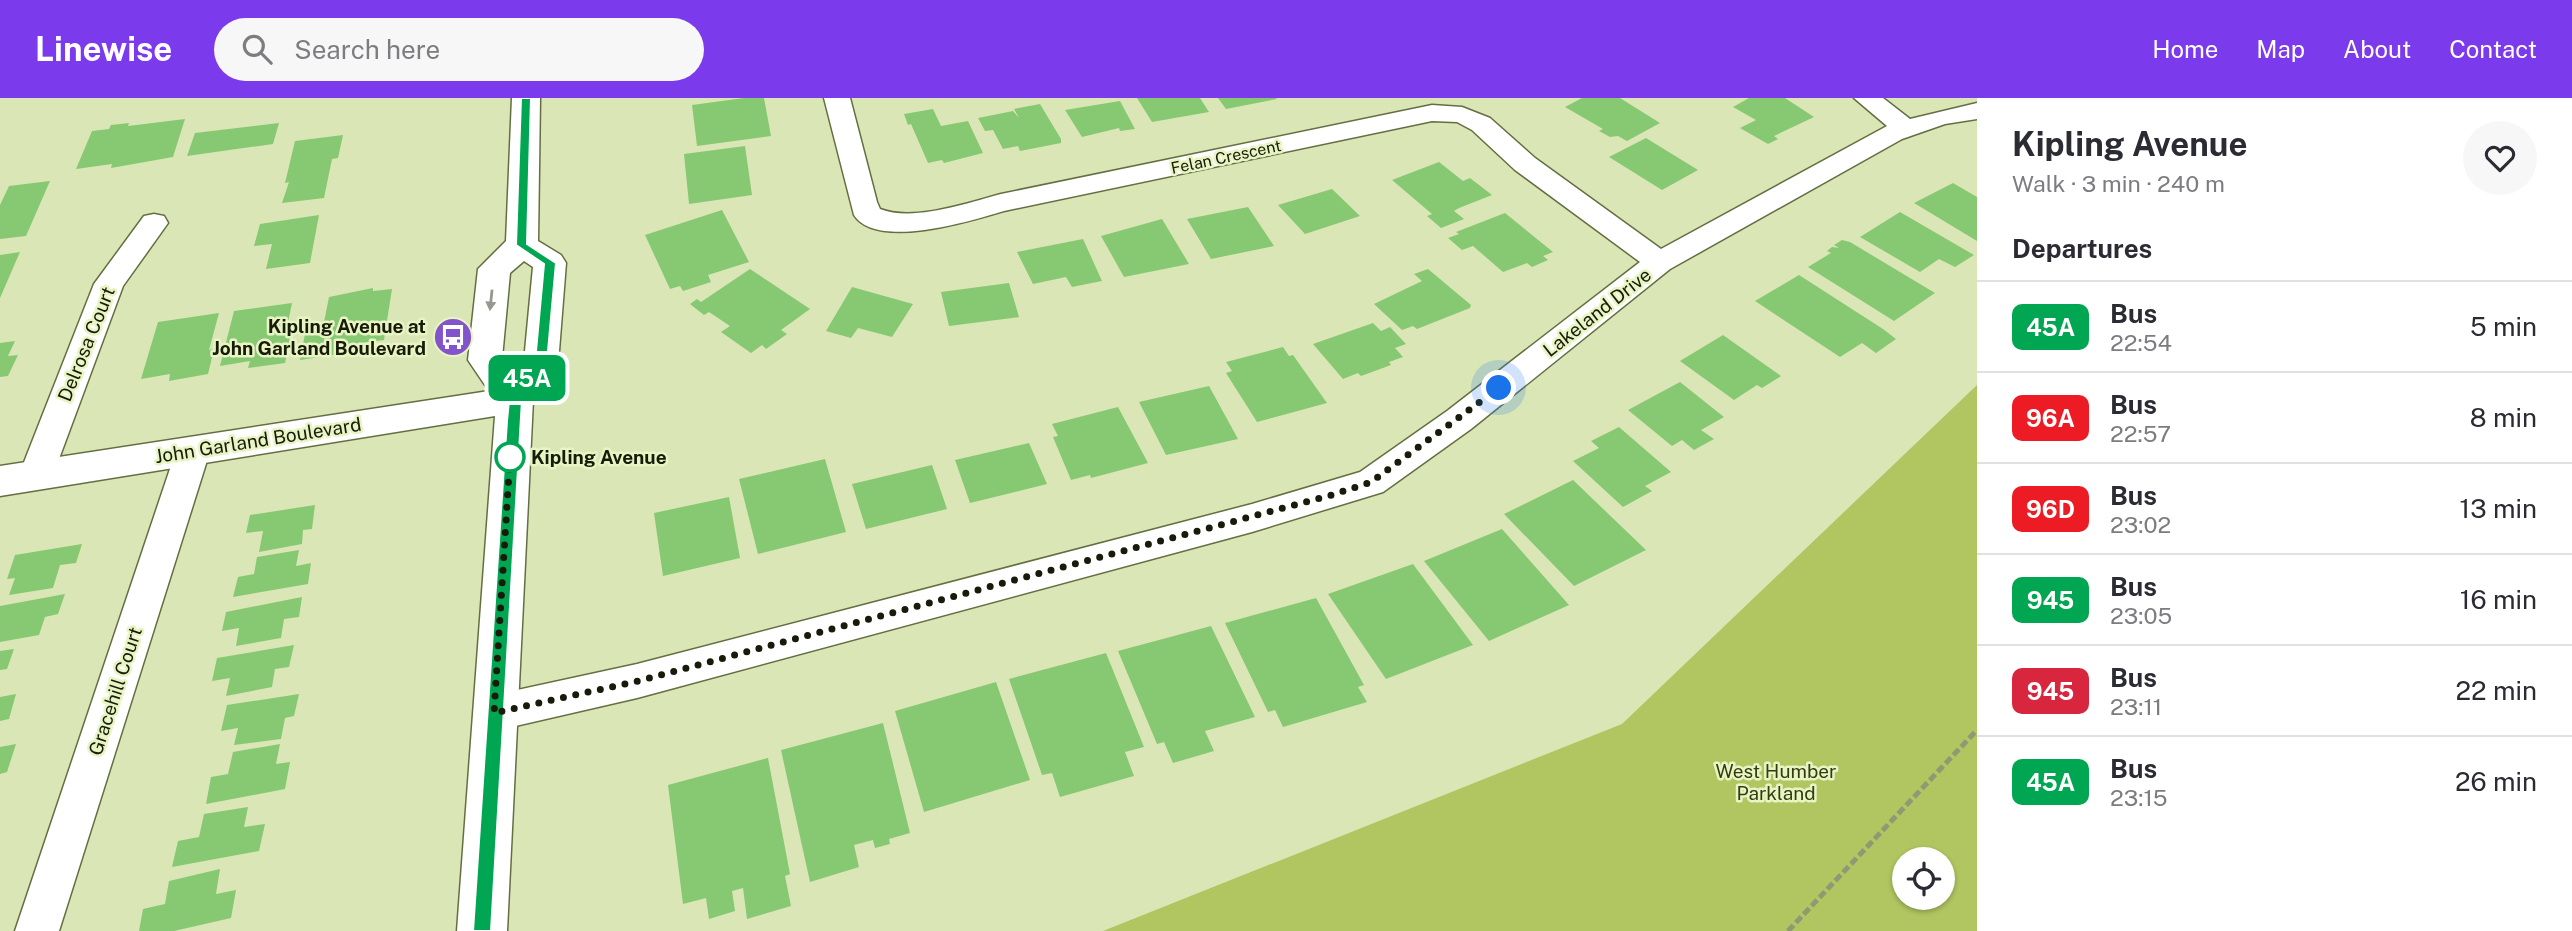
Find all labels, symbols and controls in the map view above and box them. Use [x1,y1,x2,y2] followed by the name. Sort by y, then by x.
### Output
[214,18,704,81] search box
[35,30,172,68] text: Linewise
[238,30,276,68] icon: search
[294,34,440,65] text: Search here
[2152,35,2218,63] text: Home
[2256,35,2305,63] text: Map
[2343,35,2411,63] text: About
[2449,35,2537,63] text: Contact
[2463,121,2537,195] button: heart
[2012,125,2248,163] text: Kipling Avenue
[1169,136,1283,178] street label: Felan Crescent
[2012,170,2225,197] text: Walk · 3 min · 240 m
[2012,233,2152,264] text: Departures
[1539,263,1655,361] street label: Lakeland Drive
[53,283,119,405] street label: Delrosa Court
[485,290,496,312] one-way arrow
[2110,298,2157,329] text: Bus
[2470,311,2537,342] text: 5 min
[2026,313,2075,341] text: 45A
[212,315,426,359] place label: Kipling Avenue at John Garland Boulevard
[432,316,474,358] bus stop icon: Kipling Avenue at John Garland Boulevard
[2110,329,2172,356] text: 22:54
[487,355,567,401] line badge: 45A
[502,364,552,392] text: 45A
[1481,370,1516,405] your location
[2110,389,2157,420] text: Bus
[2470,402,2537,433] text: 8 min
[2026,404,2075,432] text: 96A
[153,413,363,467] street label: John Garland Boulevard
[2110,420,2171,447] text: 22:57
[495,442,525,472] marker: Kipling Avenue
[531,446,667,468] place label: Kipling Avenue
[2110,480,2157,511] text: Bus
[2460,493,2537,524] text: 13 min
[2026,495,2075,523] text: 96D
[2110,511,2171,538] text: 23:02
[2110,571,2157,602] text: Bus
[2460,584,2537,615] text: 16 min
[2027,586,2074,614] text: 945
[2110,602,2172,629] text: 23:05
[84,624,146,758] street label: Gracehill Court
[2110,662,2157,693] text: Bus
[2456,675,2537,706] text: 22 min
[2027,677,2074,705] text: 945
[2110,693,2162,720] text: 23:11
[2110,753,2157,784] text: Bus
[1715,760,1837,804] park label: West Humber Parkland
[2455,766,2537,797] text: 26 min
[2026,768,2075,796] text: 45A
[2110,784,2168,811] text: 23:15
[1892,847,1955,910] map controls
[1892,847,1955,910] button: locate

